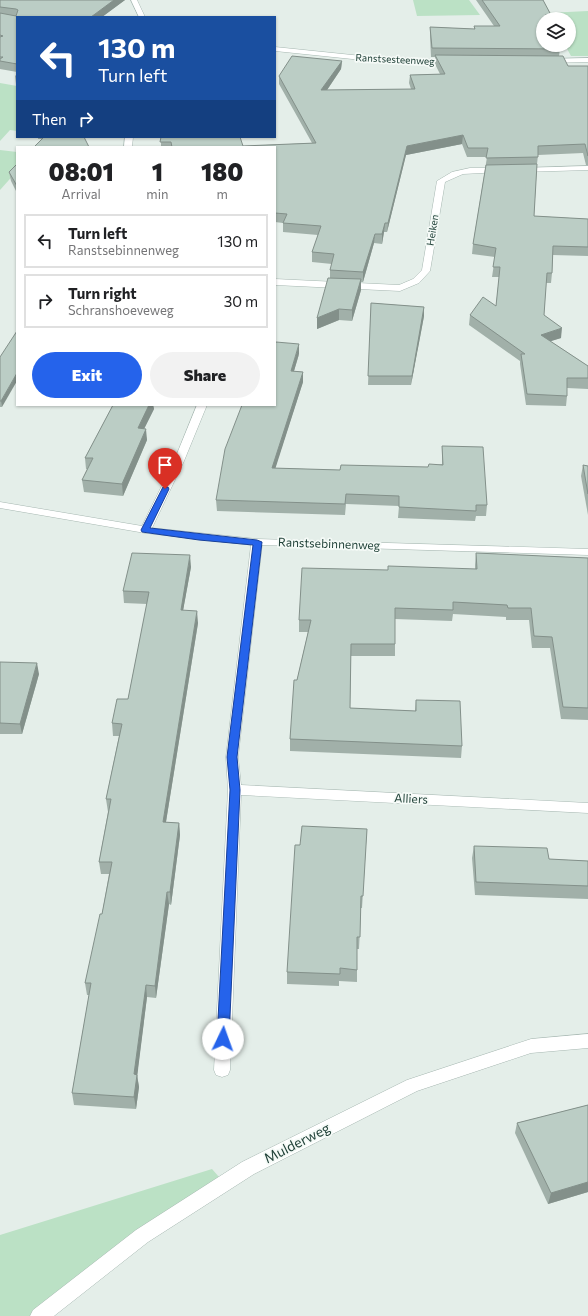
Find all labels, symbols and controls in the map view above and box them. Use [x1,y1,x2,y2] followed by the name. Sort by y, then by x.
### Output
[536,12,576,52] map controls
[536,12,576,52] button: layers
[98,30,175,64] text: 130 m
[32,32,84,84] icon: left
[355,51,435,67] street label: Ranstsesteenweg
[98,64,167,86] text: Turn left
[75,108,97,130] icon: right
[32,110,67,128] text: Then
[49,157,114,186] text: 08:01
[152,157,163,186] text: 1
[201,157,243,186] text: 180
[62,186,101,202] text: Arrival
[146,186,168,202] text: min
[217,186,228,202] text: m
[424,213,440,247] street label: Heiken
[68,224,127,242] text: Turn left
[34,230,56,252] icon: left
[217,232,258,250] text: 130 m
[68,242,179,258] text: Ranstsebinnenweg
[68,284,137,302] text: Turn right
[34,290,56,312] icon: right
[224,292,258,310] text: 30 m
[68,302,174,318] text: Schranshoeveweg
[32,352,142,398] button: Exit
[150,352,260,398] button: Share
[148,448,182,489] pin
[154,454,176,476] icon: arrive
[278,534,381,552] street label: Ranstsebinnenweg
[394,790,428,806] street label: Alliers
[202,1018,244,1060] position arrow
[261,1119,333,1166] street label: Mulderweg

